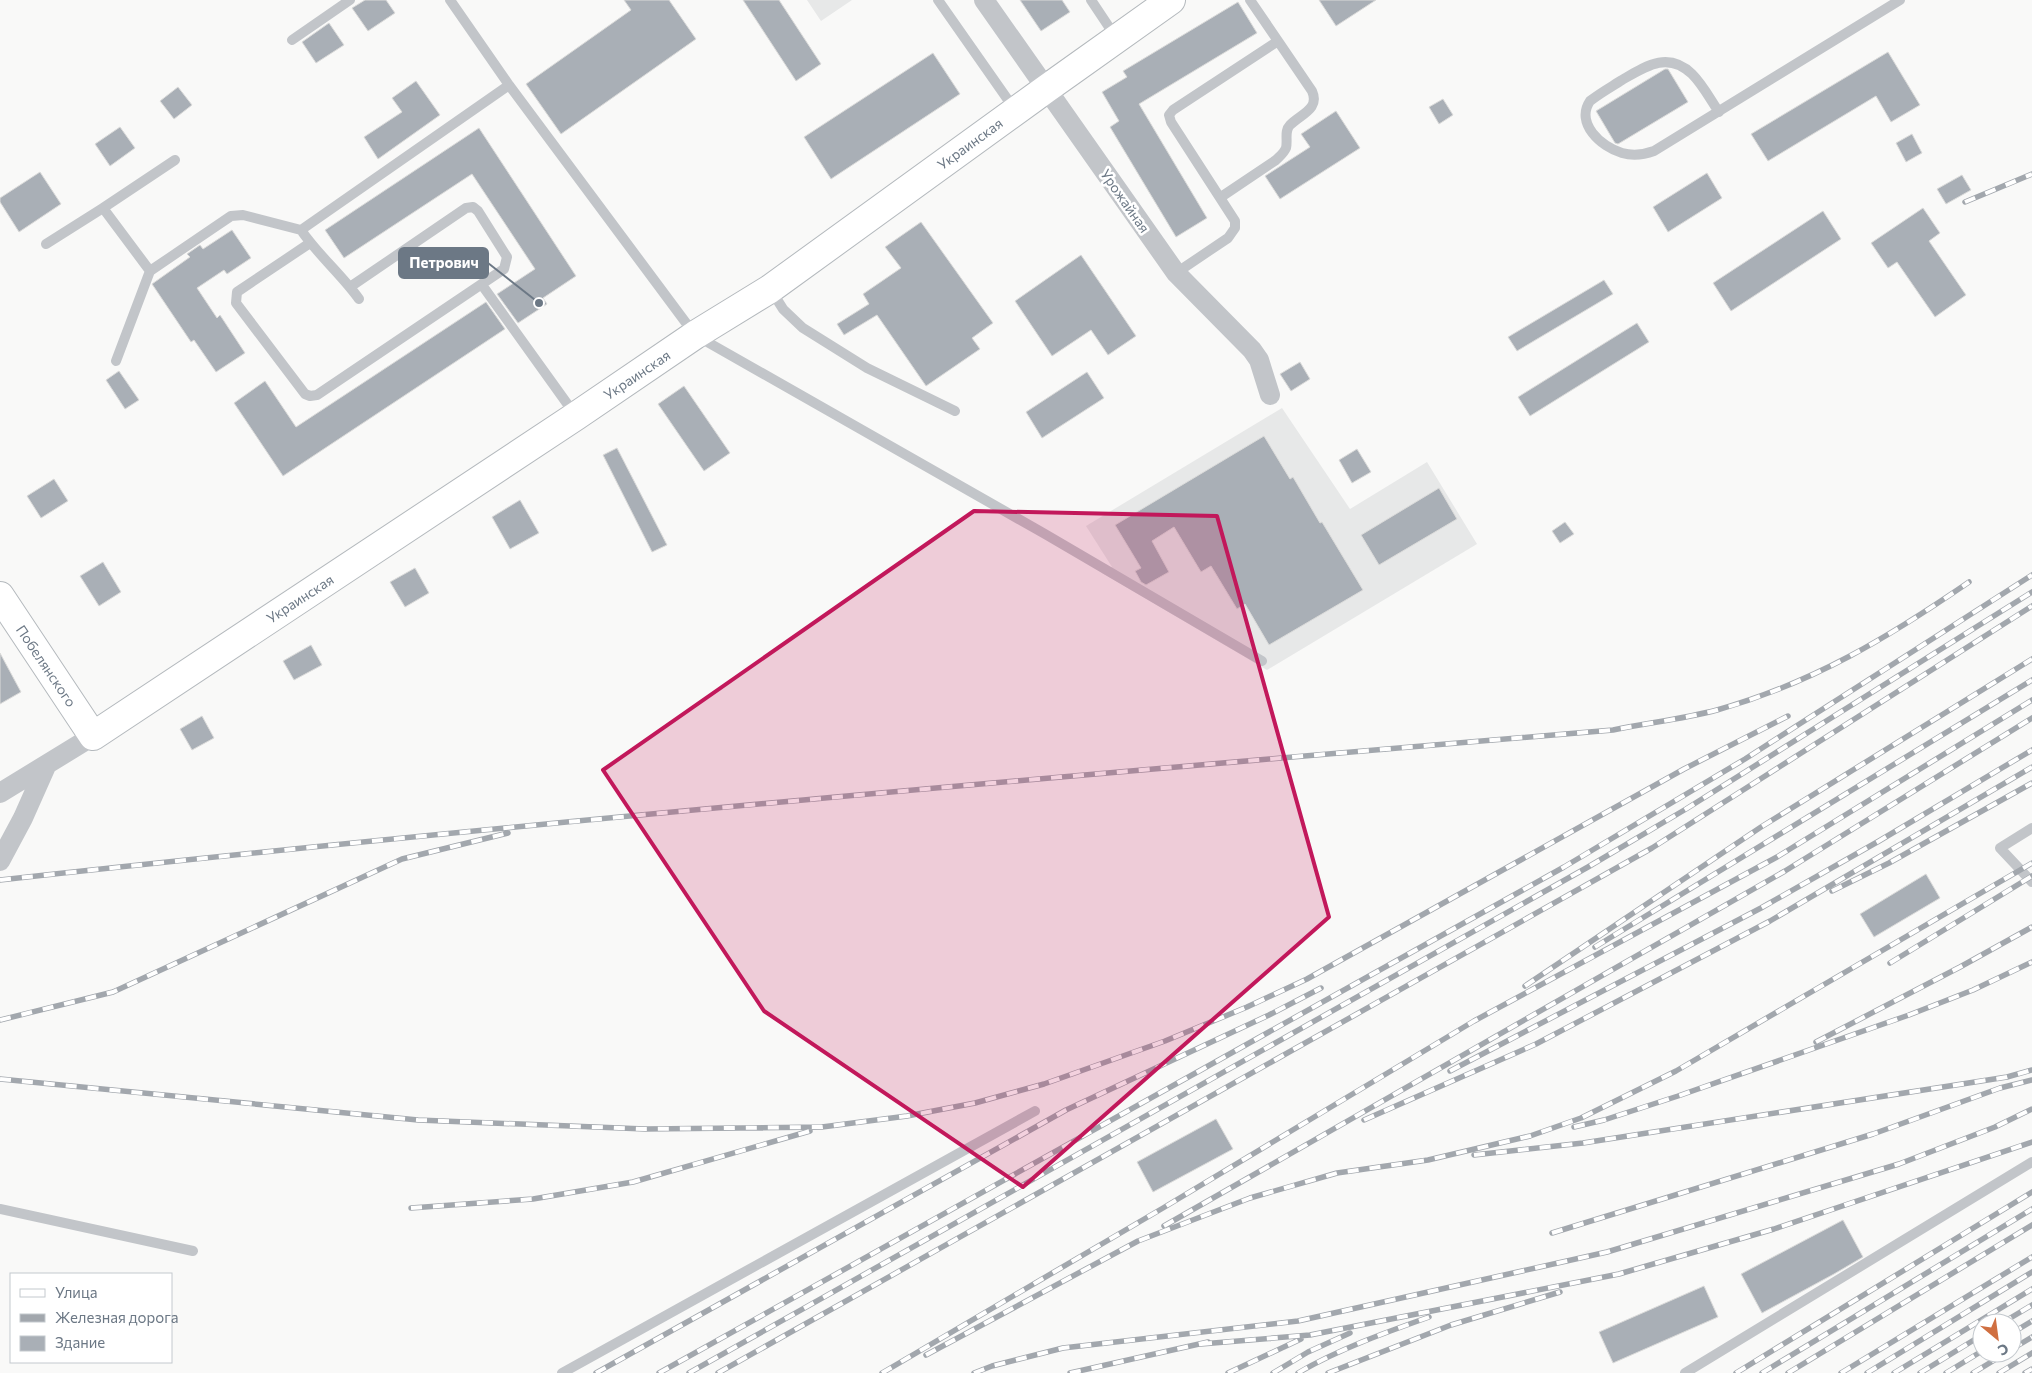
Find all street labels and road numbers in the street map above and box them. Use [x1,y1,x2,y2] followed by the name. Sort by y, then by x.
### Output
[934,114,1006,173] street label: Украинская
[1097,166,1154,236] street label: Урожайная
[600,346,673,403] street label: Украинская
[263,571,336,627] street label: Украинская
[13,622,80,710] street label: Побелянского

